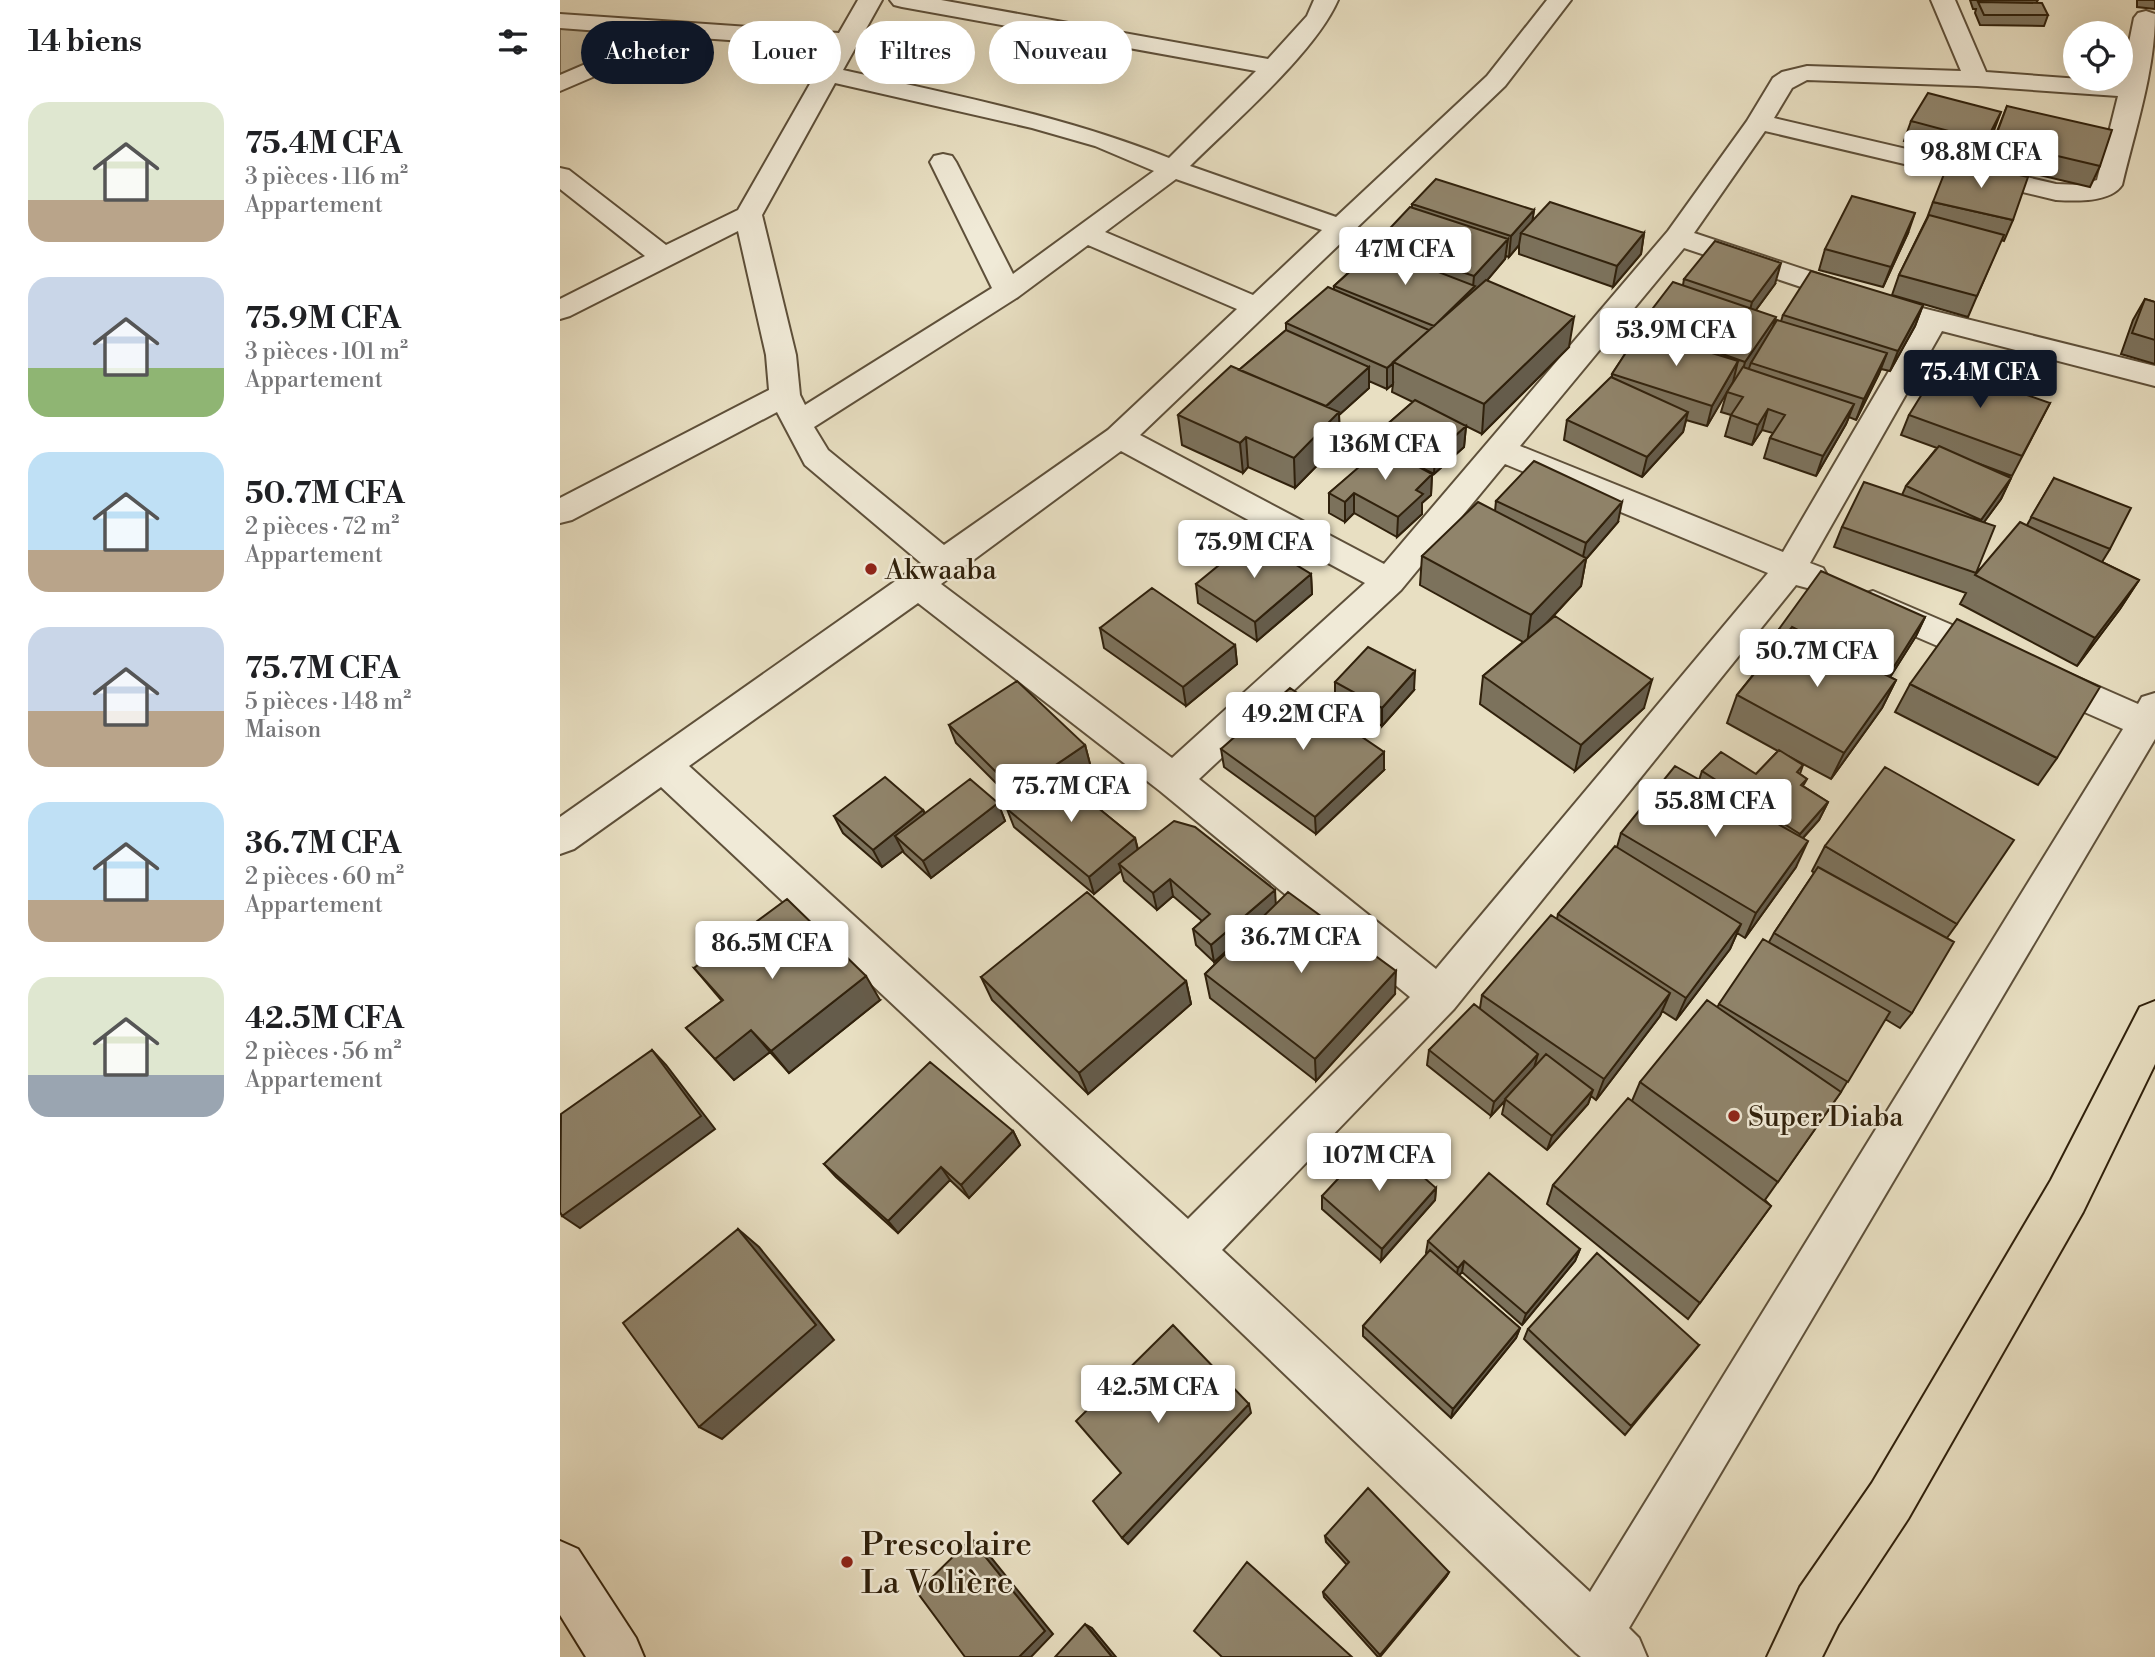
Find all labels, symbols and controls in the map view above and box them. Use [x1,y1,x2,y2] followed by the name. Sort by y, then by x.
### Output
[581,21,714,84] chip: Acheter
[728,21,841,84] chip: Louer
[855,21,975,84] chip: Filtres
[989,21,1132,84] chip: Nouveau
[2063,21,2133,91] map controls
[2063,21,2133,91] button: locate
[28,23,142,61] text: 14 biens
[494,23,532,61] icon: filters
[245,125,402,163] text: 75.4M CFA
[84,130,168,214] icon: home
[1901,130,2061,190] pin: 98.8M CFA
[1920,139,2042,167] text: 98.8M CFA
[245,163,408,191] text: 3 pièces · 116 m²
[245,191,383,219] text: Appartement
[1340,228,1470,287] pin: 47M CFA
[1355,236,1455,264] text: 47M CFA
[245,300,401,338] text: 75.9M CFA
[84,305,168,389] icon: home
[1596,308,1756,368] pin: 53.9M CFA
[1616,317,1736,345] text: 53.9M CFA
[245,338,408,366] text: 3 pièces · 101 m²
[1900,350,2060,410] pin: 75.4M CFA
[1920,359,2040,387] text: 75.4M CFA
[245,366,383,394] text: Appartement
[1313,422,1457,482] pin: 136M CFA
[1330,431,1440,459] text: 136M CFA
[245,475,405,513] text: 50.7M CFA
[84,480,168,564] icon: home
[245,513,399,541] text: 2 pièces · 72 m²
[1174,520,1334,580] pin: 75.9M CFA
[1194,529,1314,557] text: 75.9M CFA
[245,541,383,569] text: Appartement
[884,553,998,588] place label: Akwaaba
[863,561,879,577] marker: Akwaaba
[1737,630,1897,689] pin: 50.7M CFA
[1756,638,1878,666] text: 50.7M CFA
[245,650,400,688] text: 75.7M CFA
[84,655,168,739] icon: home
[245,688,411,716] text: 5 pièces · 148 m²
[1223,692,1383,752] pin: 49.2M CFA
[1242,701,1364,729] text: 49.2M CFA
[245,716,321,744] text: Maison
[991,764,1151,824] pin: 75.7M CFA
[1012,773,1130,801] text: 75.7M CFA
[1635,780,1795,839] pin: 55.8M CFA
[1654,788,1776,816] text: 55.8M CFA
[245,825,401,863] text: 36.7M CFA
[84,830,168,914] icon: home
[245,863,404,891] text: 2 pièces · 60 m²
[245,891,383,919] text: Appartement
[1221,916,1381,975] pin: 36.7M CFA
[692,922,852,981] pin: 86.5M CFA
[1241,924,1361,952] text: 36.7M CFA
[711,930,833,958] text: 86.5M CFA
[245,1000,404,1038] text: 42.5M CFA
[84,1005,168,1089] icon: home
[245,1038,402,1066] text: 2 pièces · 56 m²
[245,1066,383,1094] text: Appartement
[1748,1100,1904,1135] place label: Super Diaba
[1726,1108,1742,1124] marker: Super Diaba
[1307,1134,1451,1193] pin: 107M CFA
[1323,1142,1435,1170] text: 107M CFA
[1078,1366,1238,1425] pin: 42.5M CFA
[1097,1374,1219,1402] text: 42.5M CFA
[861,1525,1032,1604] place label: Prescolaire La Volière
[839,1554,855,1570] marker: Prescolaire La Volière

